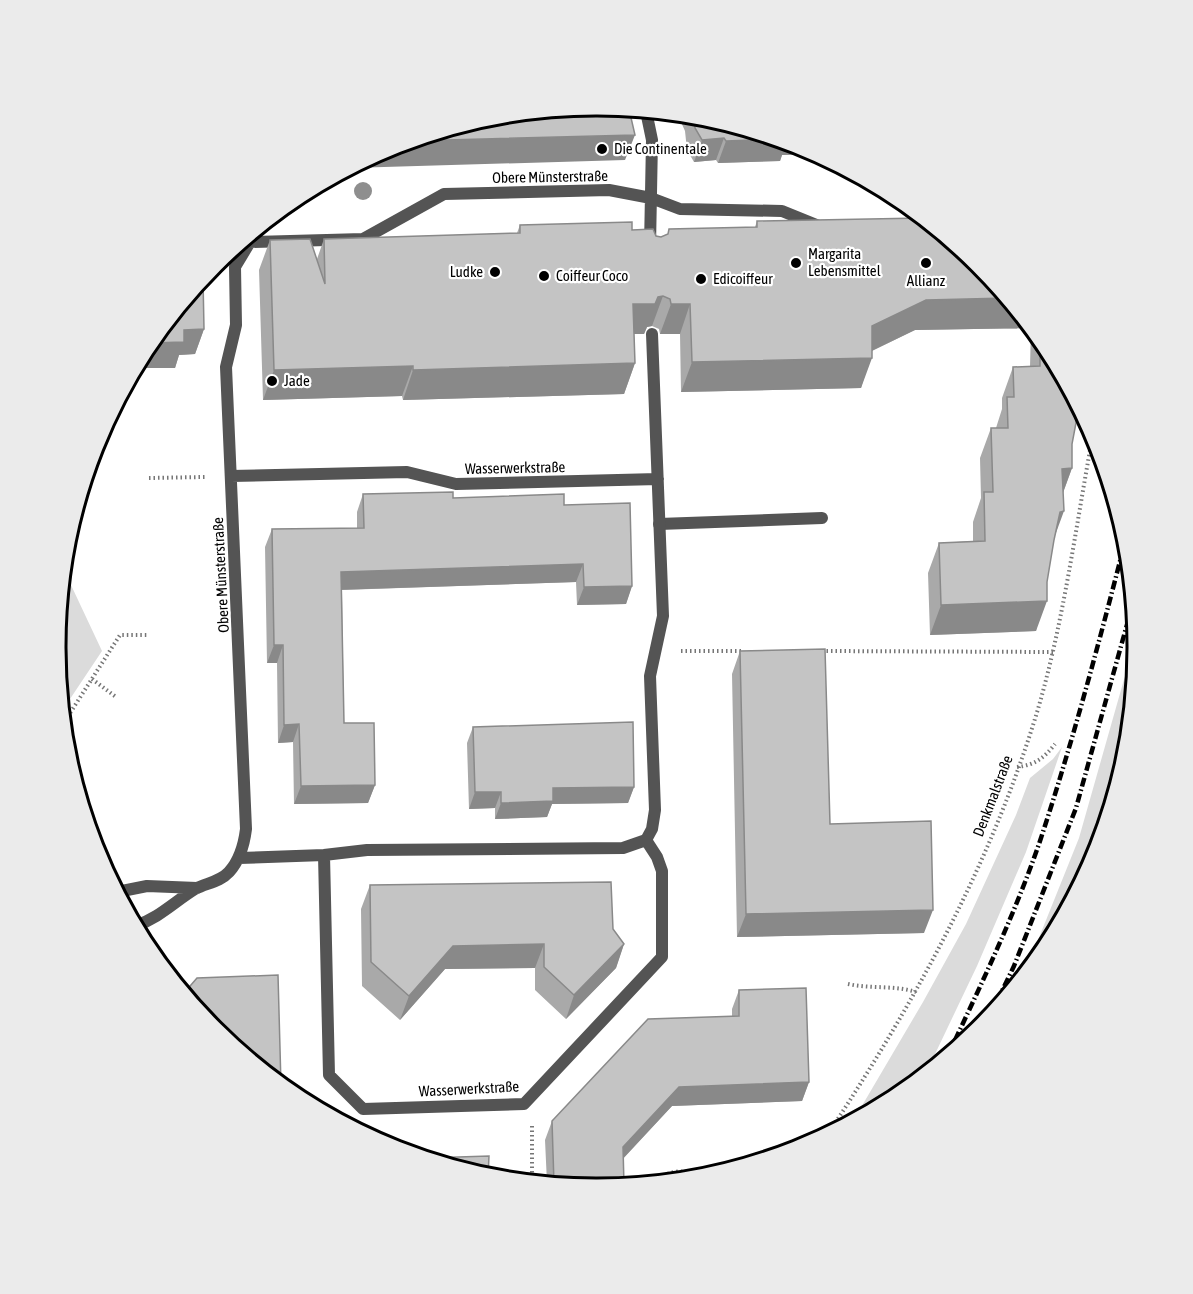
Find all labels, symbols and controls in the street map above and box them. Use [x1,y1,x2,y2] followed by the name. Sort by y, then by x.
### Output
[614,140,707,157] place label: Die Continentale
[595,142,609,156] marker: Die Continentale
[492,167,608,186] street label: Obere Münsterstraße
[808,245,881,279] place label: Margarita Lebensmittel
[789,256,803,270] marker: Margarita Lebensmittel
[919,256,933,270] marker: Allianz
[450,263,483,280] place label: Ludke
[488,265,502,279] marker: Ludke
[556,267,628,284] place label: Coiffeur Coco
[537,269,551,283] marker: Coiffeur Coco
[713,270,773,287] place label: Edicoiffeur
[694,272,708,286] marker: Edicoiffeur
[907,272,946,289] place label: Allianz
[284,372,310,389] place label: Jade
[265,374,279,388] marker: Jade
[465,458,566,477] street label: Wasserwerkstraße
[209,517,232,633] street label: Obere Münsterstraße
[969,753,1016,839] street label: Denkmalstraße
[418,1077,520,1100] street label: Wasserwerkstraße

